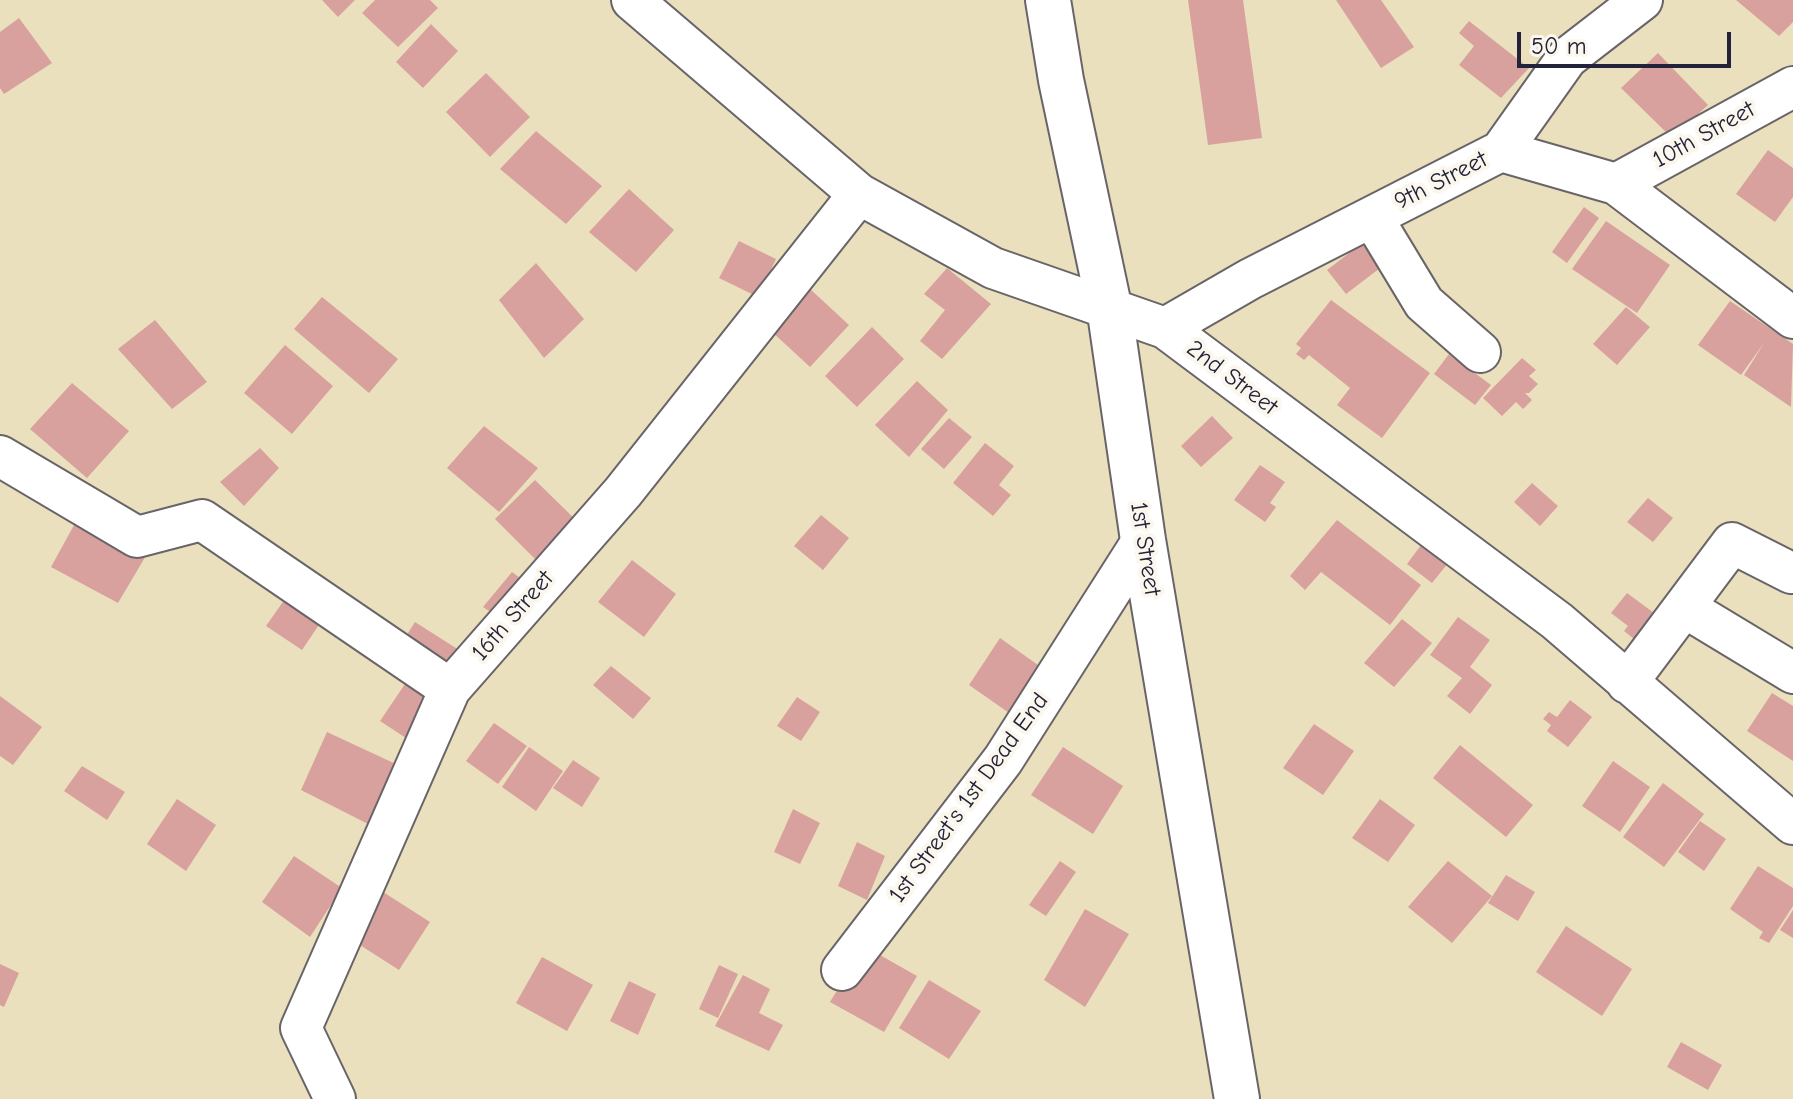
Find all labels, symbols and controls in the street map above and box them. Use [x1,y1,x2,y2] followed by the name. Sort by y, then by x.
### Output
[1521,16,1735,66] scale bar
[1531,32,1587,60] text: 50 m
[1648,95,1760,175] street label: 10th Street
[1390,145,1492,217] street label: 9th Street
[1181,334,1283,422] street label: 2nd Street
[1123,500,1167,598] street label: 1st Street
[466,565,560,667] street label: 16th Street
[883,688,1055,908] street label: 1st Street's 1st Dead End

